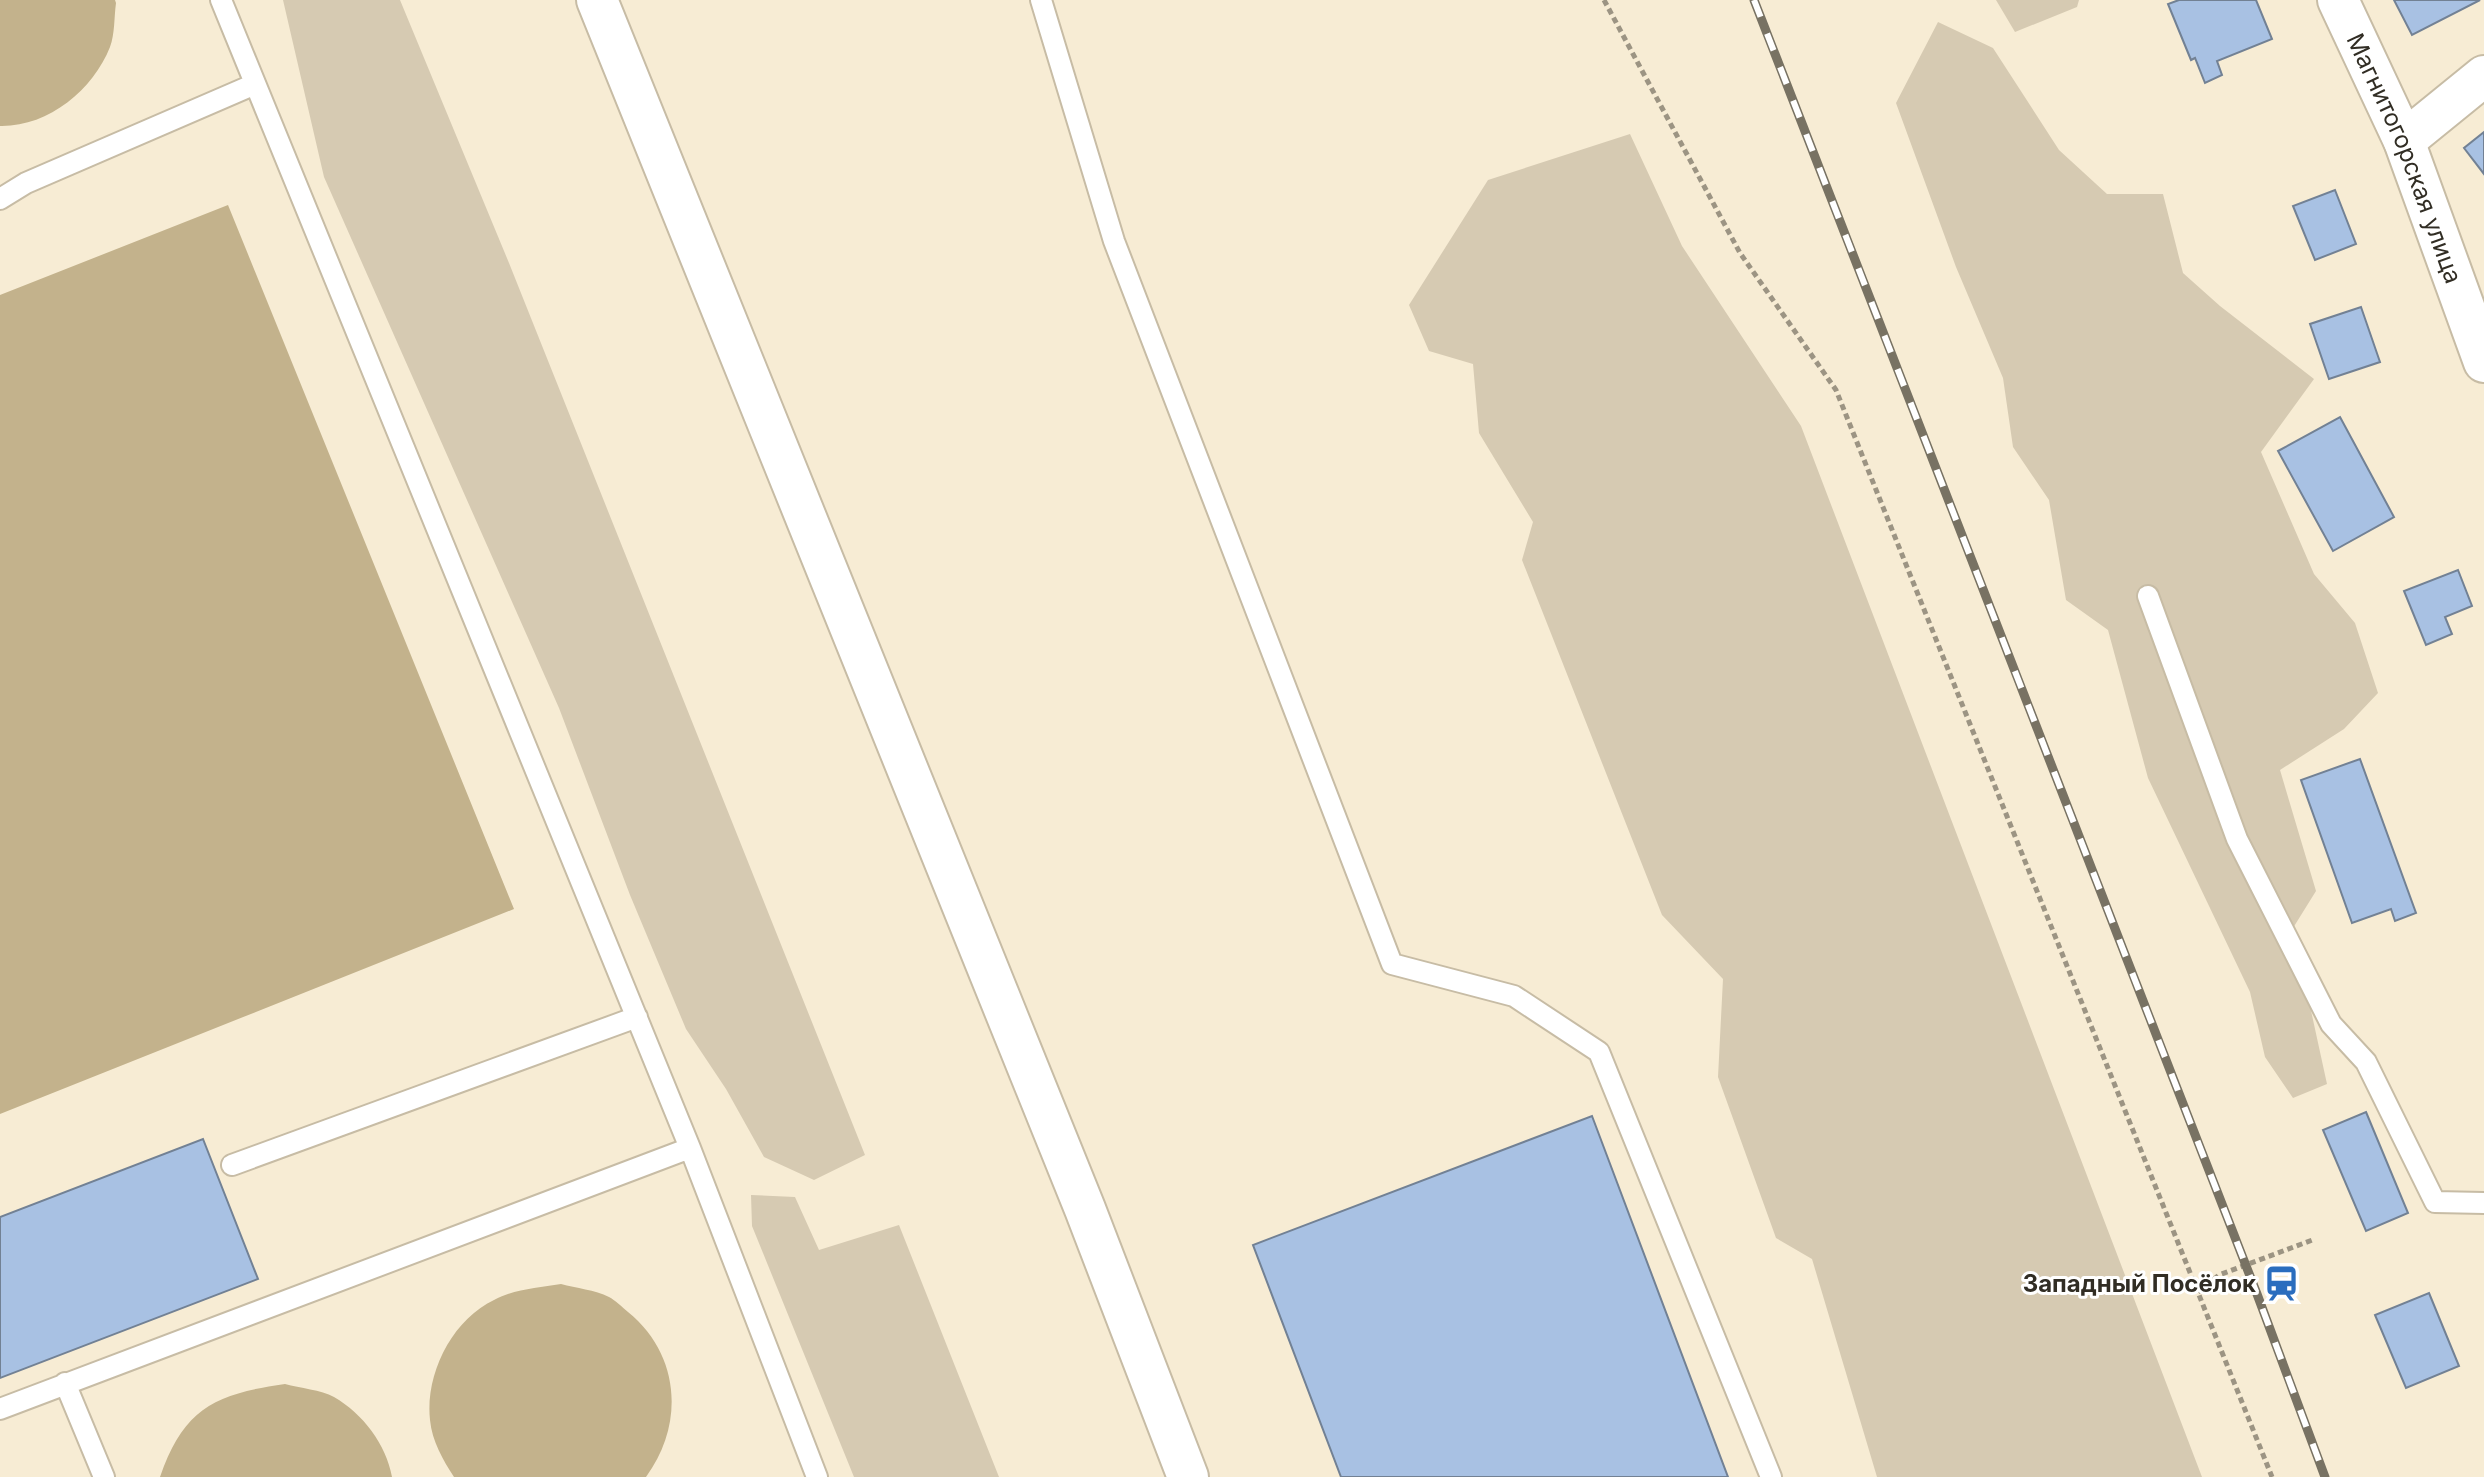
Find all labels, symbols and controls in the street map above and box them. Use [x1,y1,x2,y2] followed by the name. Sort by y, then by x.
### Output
[2341,29,2469,287] street label: Магнитогорская улица
[2263,1264,2301,1302] station icon: Западный Посёлок
[2023,1269,2256,1298] place label: Западный Посёлок

